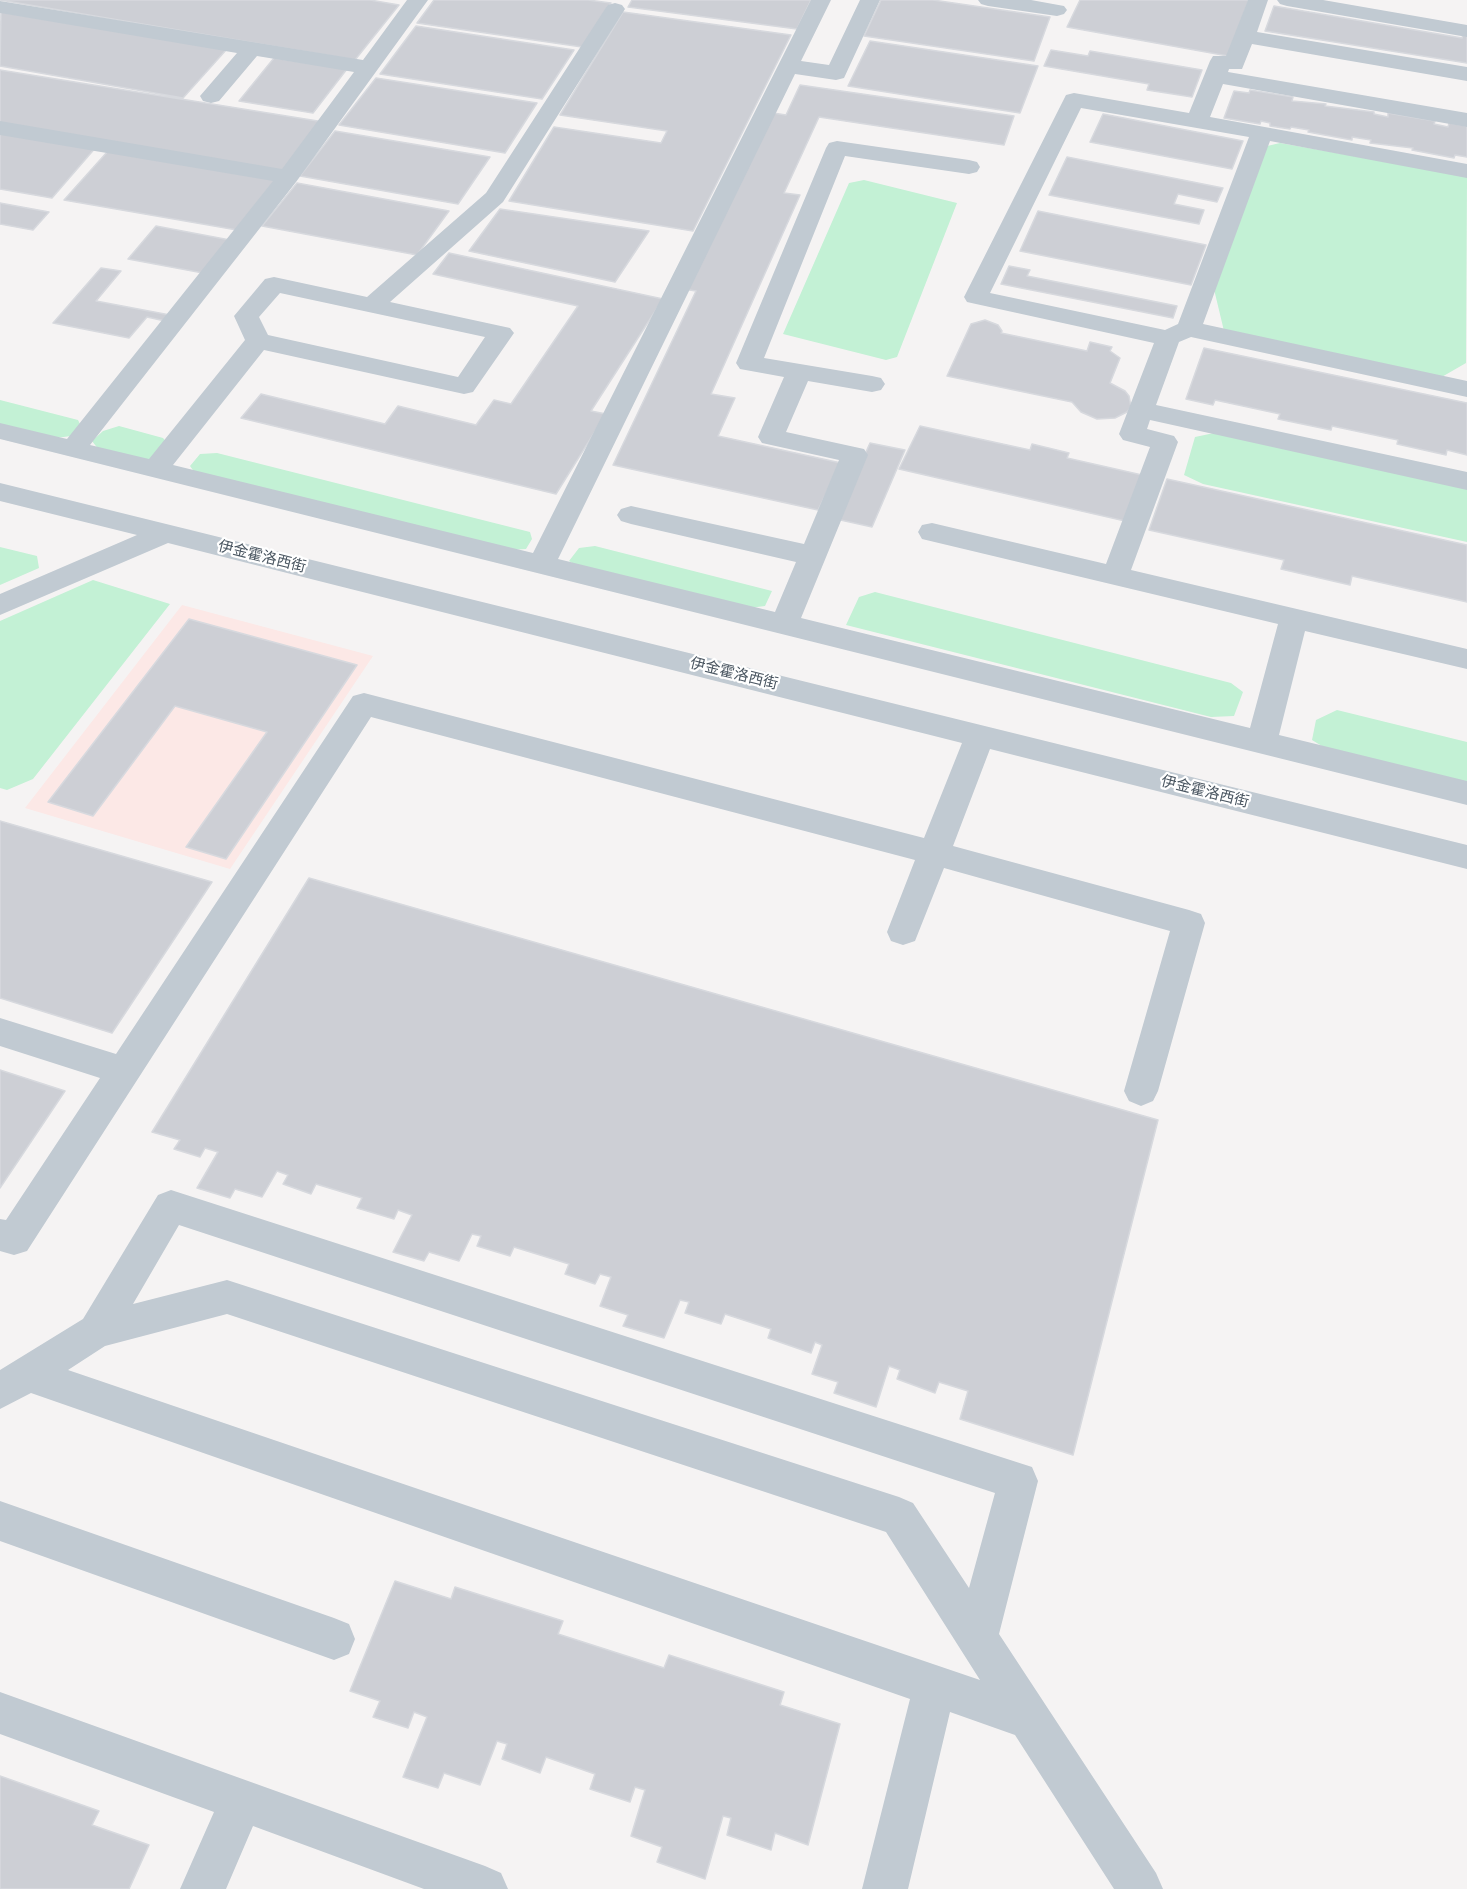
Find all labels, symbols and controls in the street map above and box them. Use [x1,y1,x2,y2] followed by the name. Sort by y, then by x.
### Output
[216,537,308,577] street label: 伊金霍洛西街
[688,654,780,694] street label: 伊金霍洛西街
[1159,772,1251,812] street label: 伊金霍洛西街

